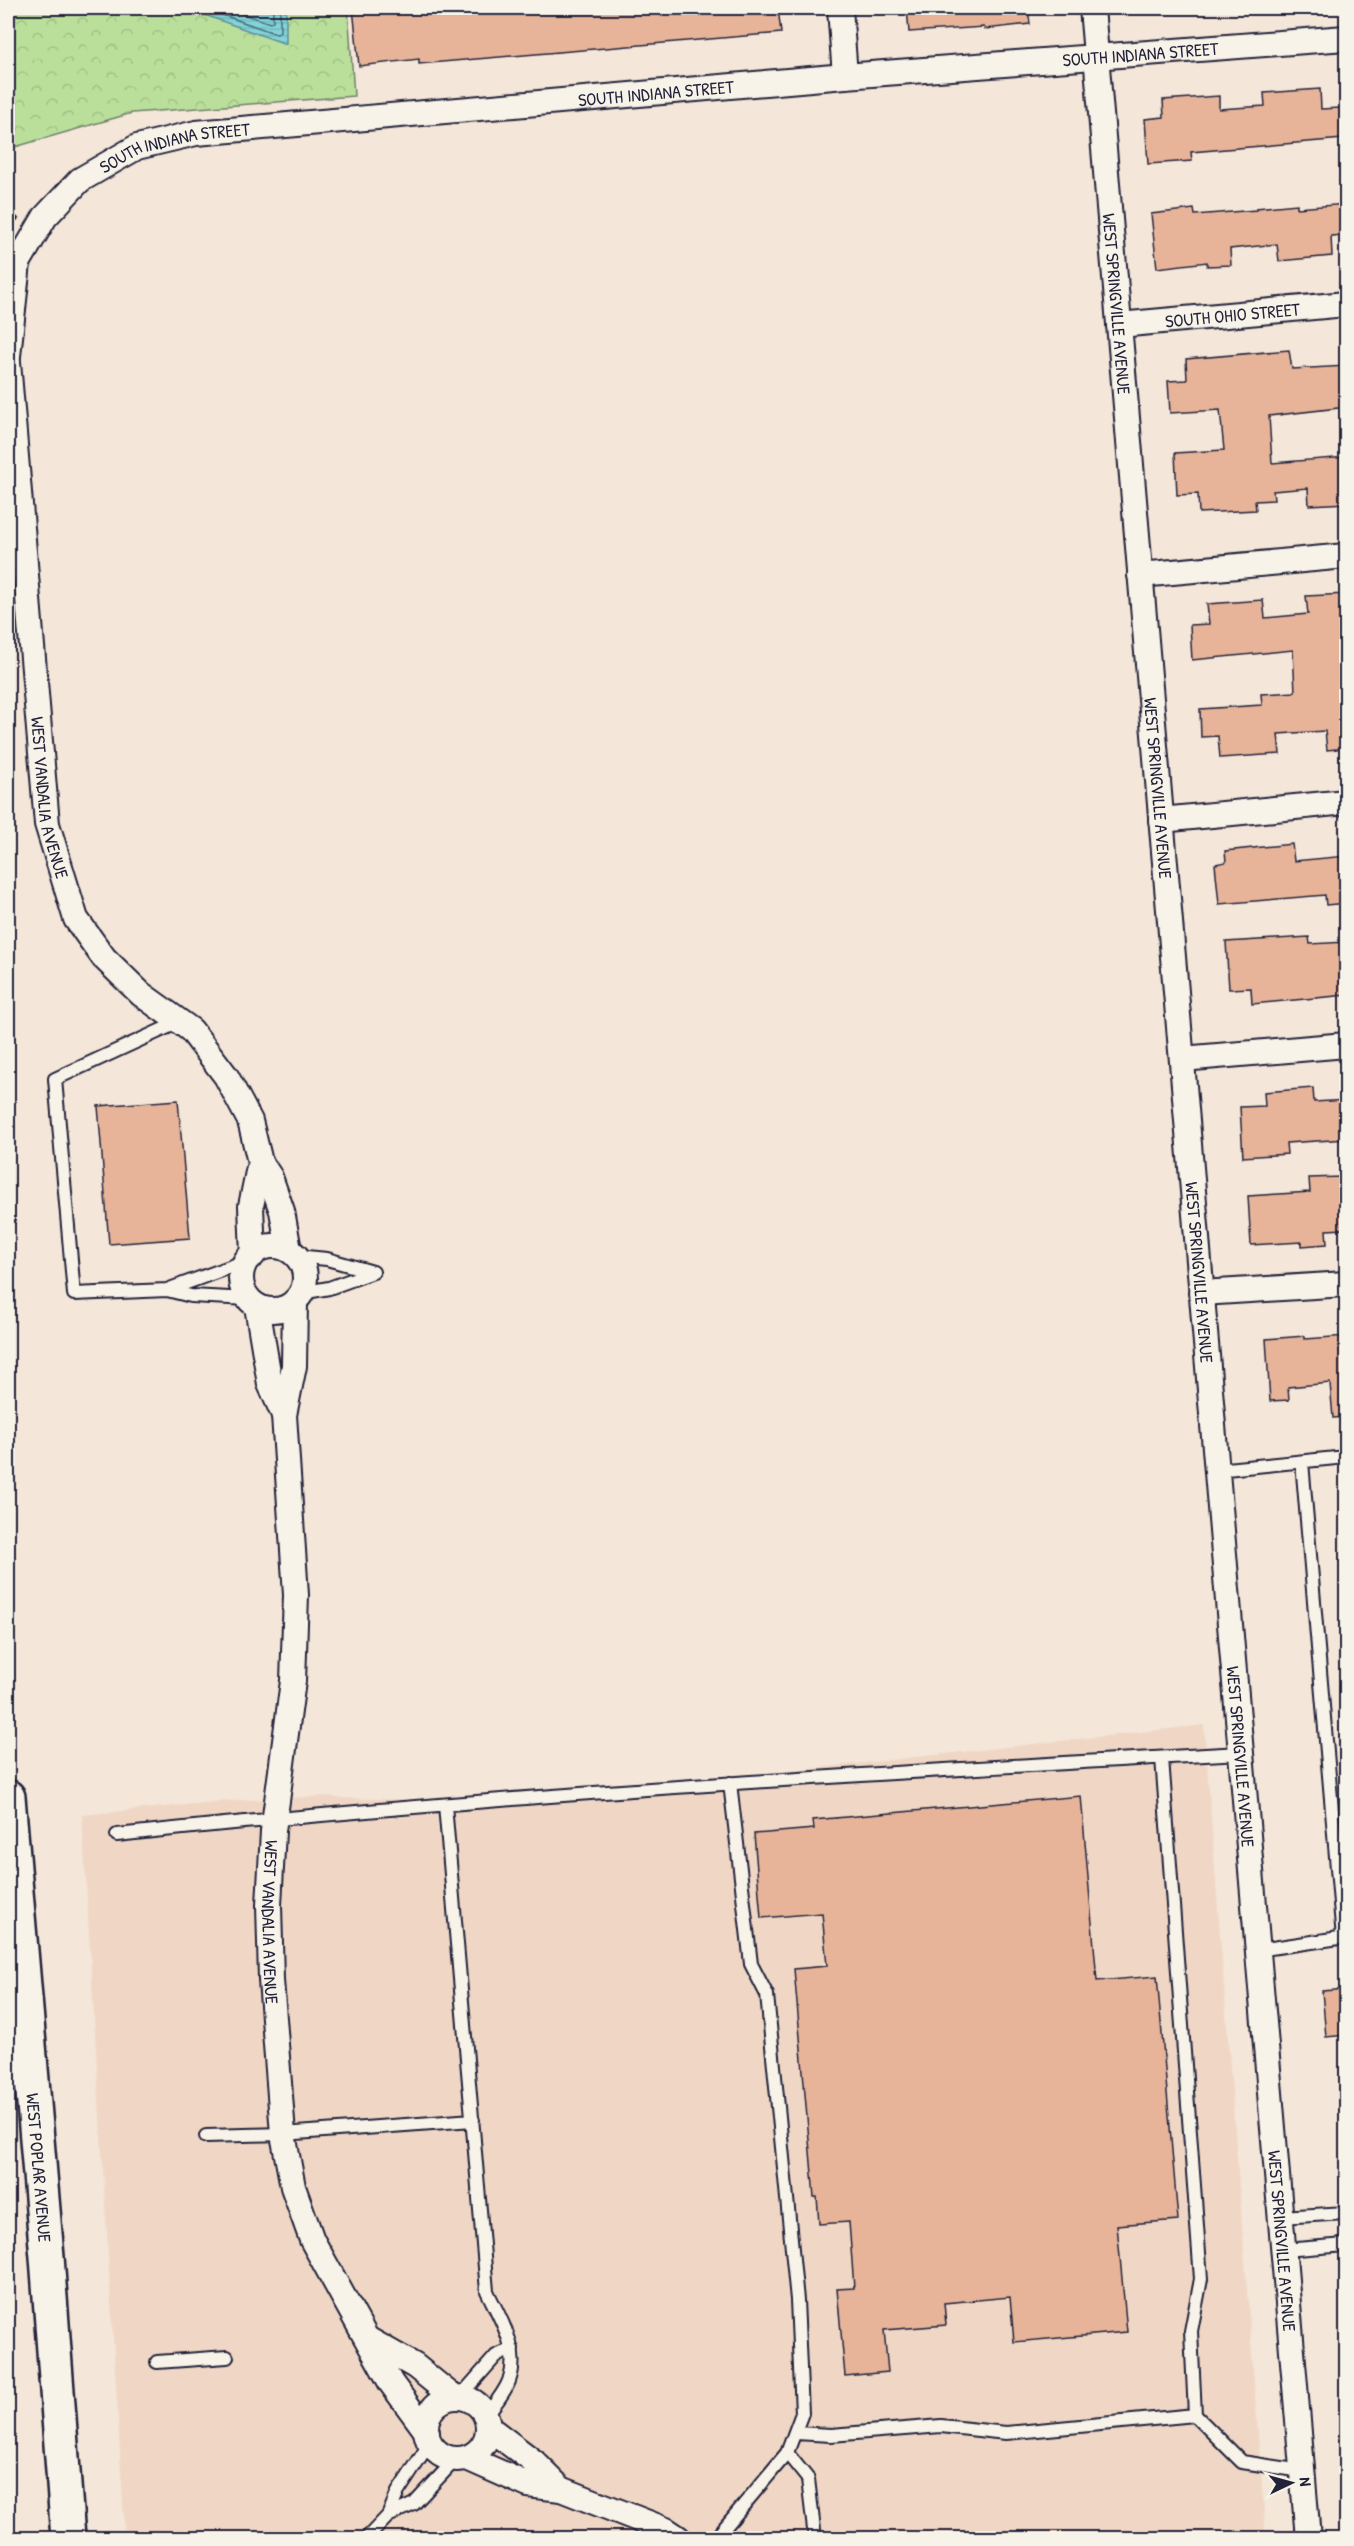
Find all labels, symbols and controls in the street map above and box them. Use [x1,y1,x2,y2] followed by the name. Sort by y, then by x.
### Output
[1061,35,1220,72] street label: SOUTH INDIANA STREET
[577,73,735,112] street label: SOUTH INDIANA STREET
[95,116,251,179] street label: SOUTH INDIANA STREET
[1097,212,1137,396] street label: WEST SPRINGVILLE AVENUE
[1164,296,1302,333] street label: SOUTH OHIO STREET
[1138,697,1179,880] street label: WEST SPRINGVILLE AVENUE
[25,716,75,882] street label: WEST VANDALIA AVENUE
[1180,1181,1220,1364] street label: WEST SPRINGVILLE AVENUE
[1221,1665,1261,1848] street label: WEST SPRINGVILLE AVENUE
[256,1840,285,2005] street label: WEST VANDALIA AVENUE
[21,2092,58,2243] street label: WEST POPLAR AVENUE
[1262,2149,1303,2332] street label: WEST SPRINGVILLE AVENUE
[1261,2453,1321,2513] north arrow
[1295,2476,1317,2487] text: N

